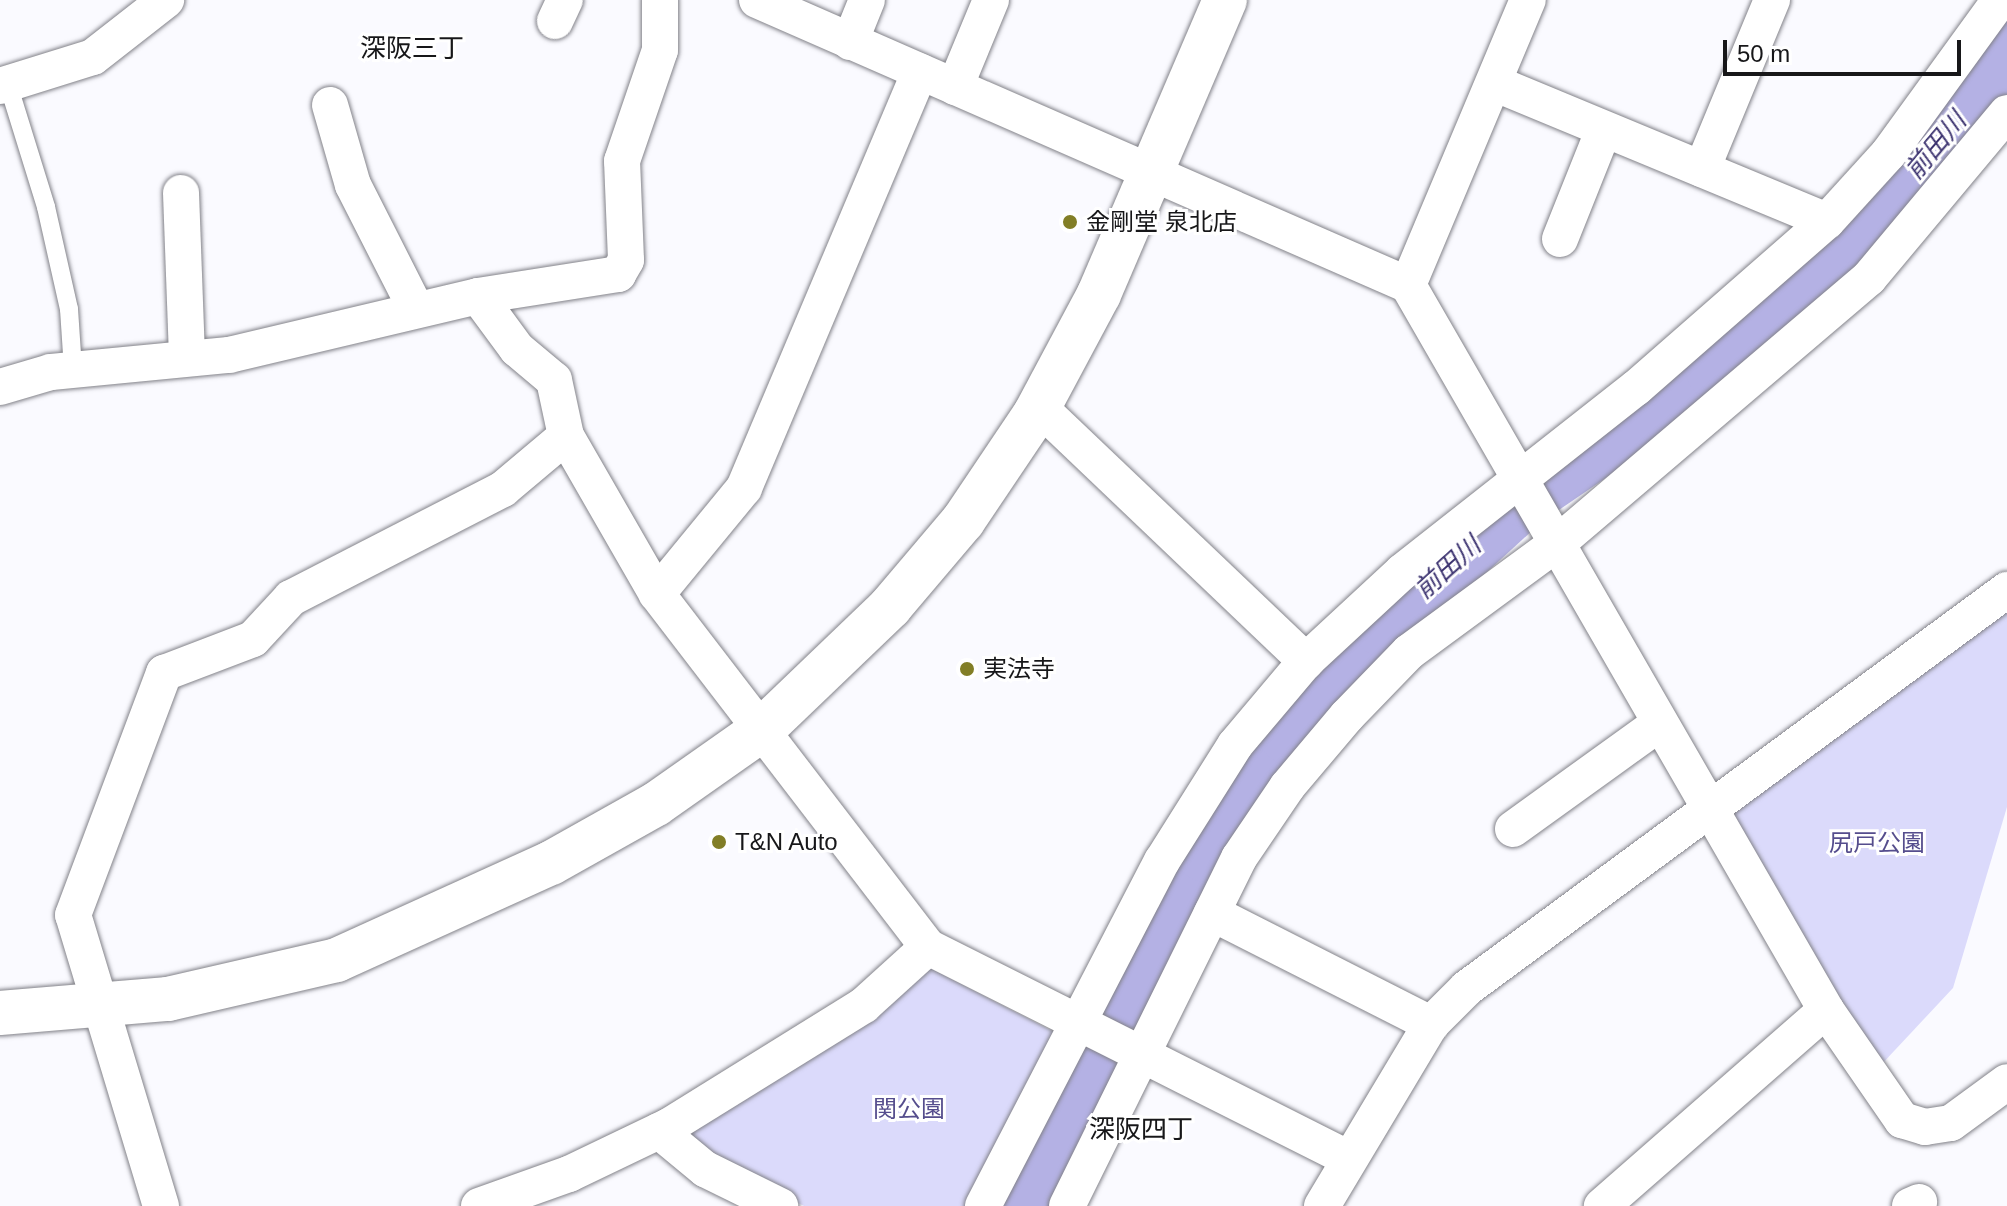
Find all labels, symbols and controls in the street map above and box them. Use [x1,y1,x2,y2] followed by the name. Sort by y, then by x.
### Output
[1727,24,1965,74] scale bar
[360,33,464,65] district label: 深阪三丁
[1737,40,1790,67] text: 50 m
[1899,106,1973,186] water label: 前田川
[1086,208,1237,236] place label: 金剛堂 泉北店
[1061,213,1079,231] marker: 金剛堂 泉北店
[1409,530,1487,606] water label: 前田川
[983,655,1055,683] place label: 実法寺
[958,660,976,678] marker: 実法寺
[735,828,839,856] place label: T&N Auto
[1829,829,1925,857] park label: 尻戸公園
[710,833,728,851] marker: T&N Auto
[873,1095,945,1123] park label: 関公園
[1089,1114,1193,1146] district label: 深阪四丁

